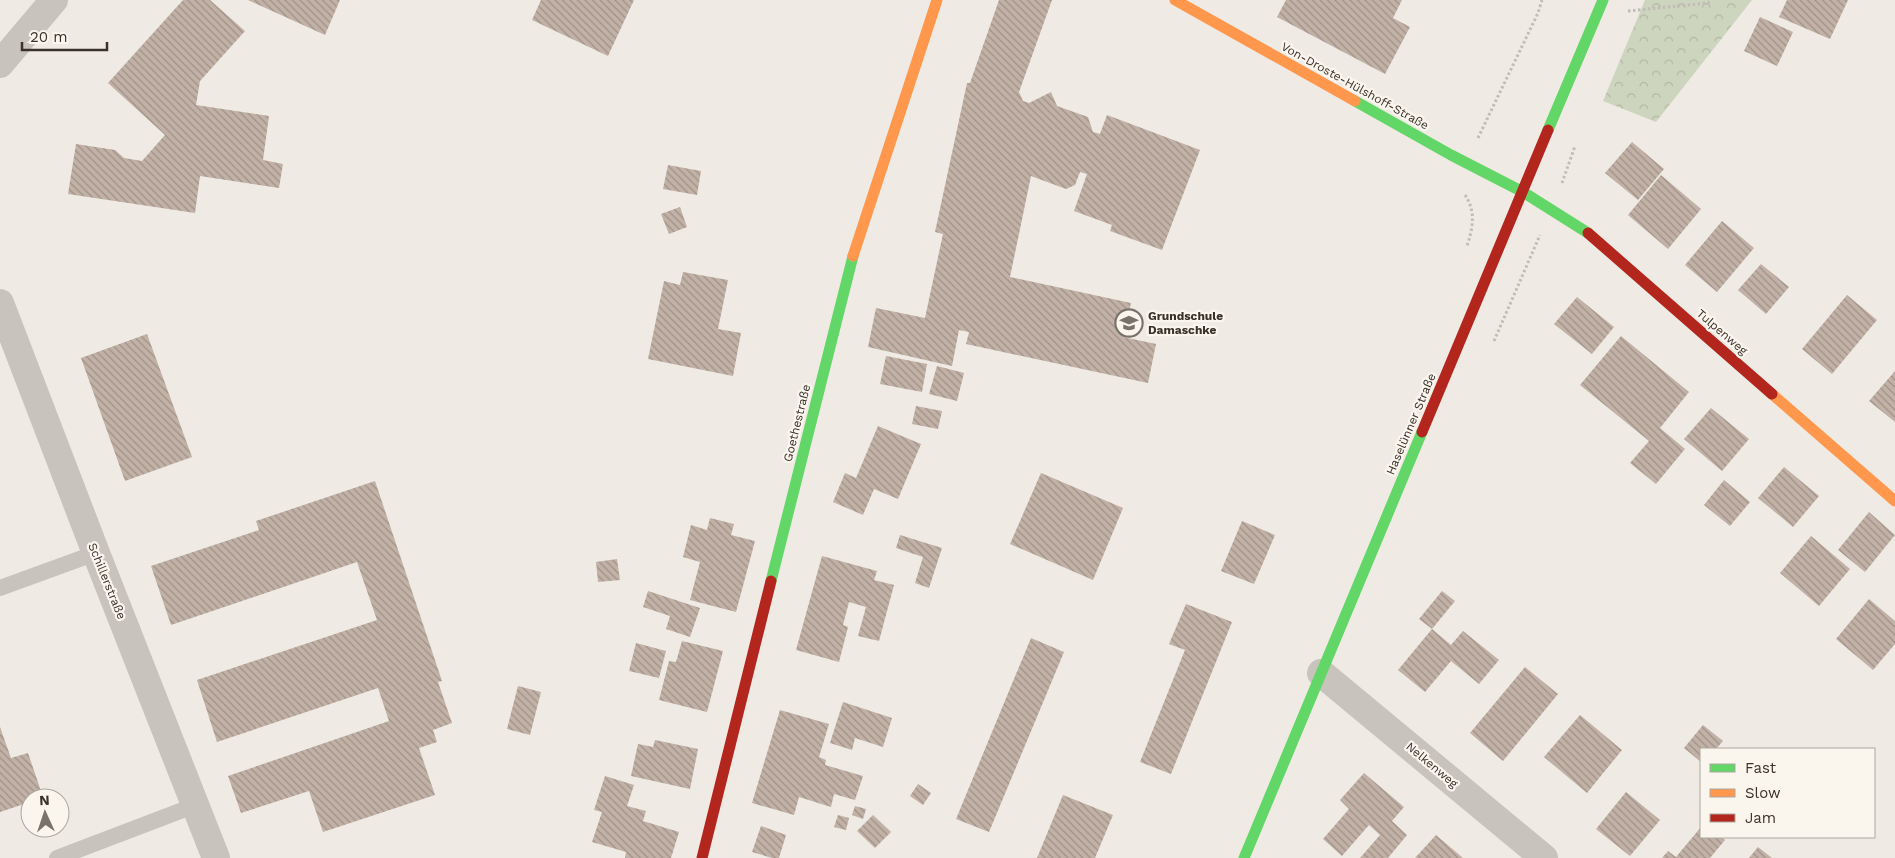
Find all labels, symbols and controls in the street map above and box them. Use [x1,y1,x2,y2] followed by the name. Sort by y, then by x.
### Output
[22,20,108,52] scale bar
[30,28,68,46] text: 20 m
[1279,39,1431,133] street label: Von-Droste-Hülshoff-Straße
[1694,306,1751,358] street label: Tulpenweg
[1114,308,1144,338] school or university icon: Grundschule Damaschke
[1148,309,1223,337] place label: Grundschule Damaschke
[1383,371,1439,477] street label: Haselünner Straße
[781,383,813,463] street label: Goethestraße
[85,541,129,621] street label: Schillerstraße
[1403,739,1461,791] street label: Nelkenweg
[1700,748,1875,838] legend
[1745,759,1777,777] text: Fast
[1745,784,1781,802] text: Slow
[20,788,70,838] north arrow
[39,792,50,808] text: N
[1745,809,1776,827] text: Jam

